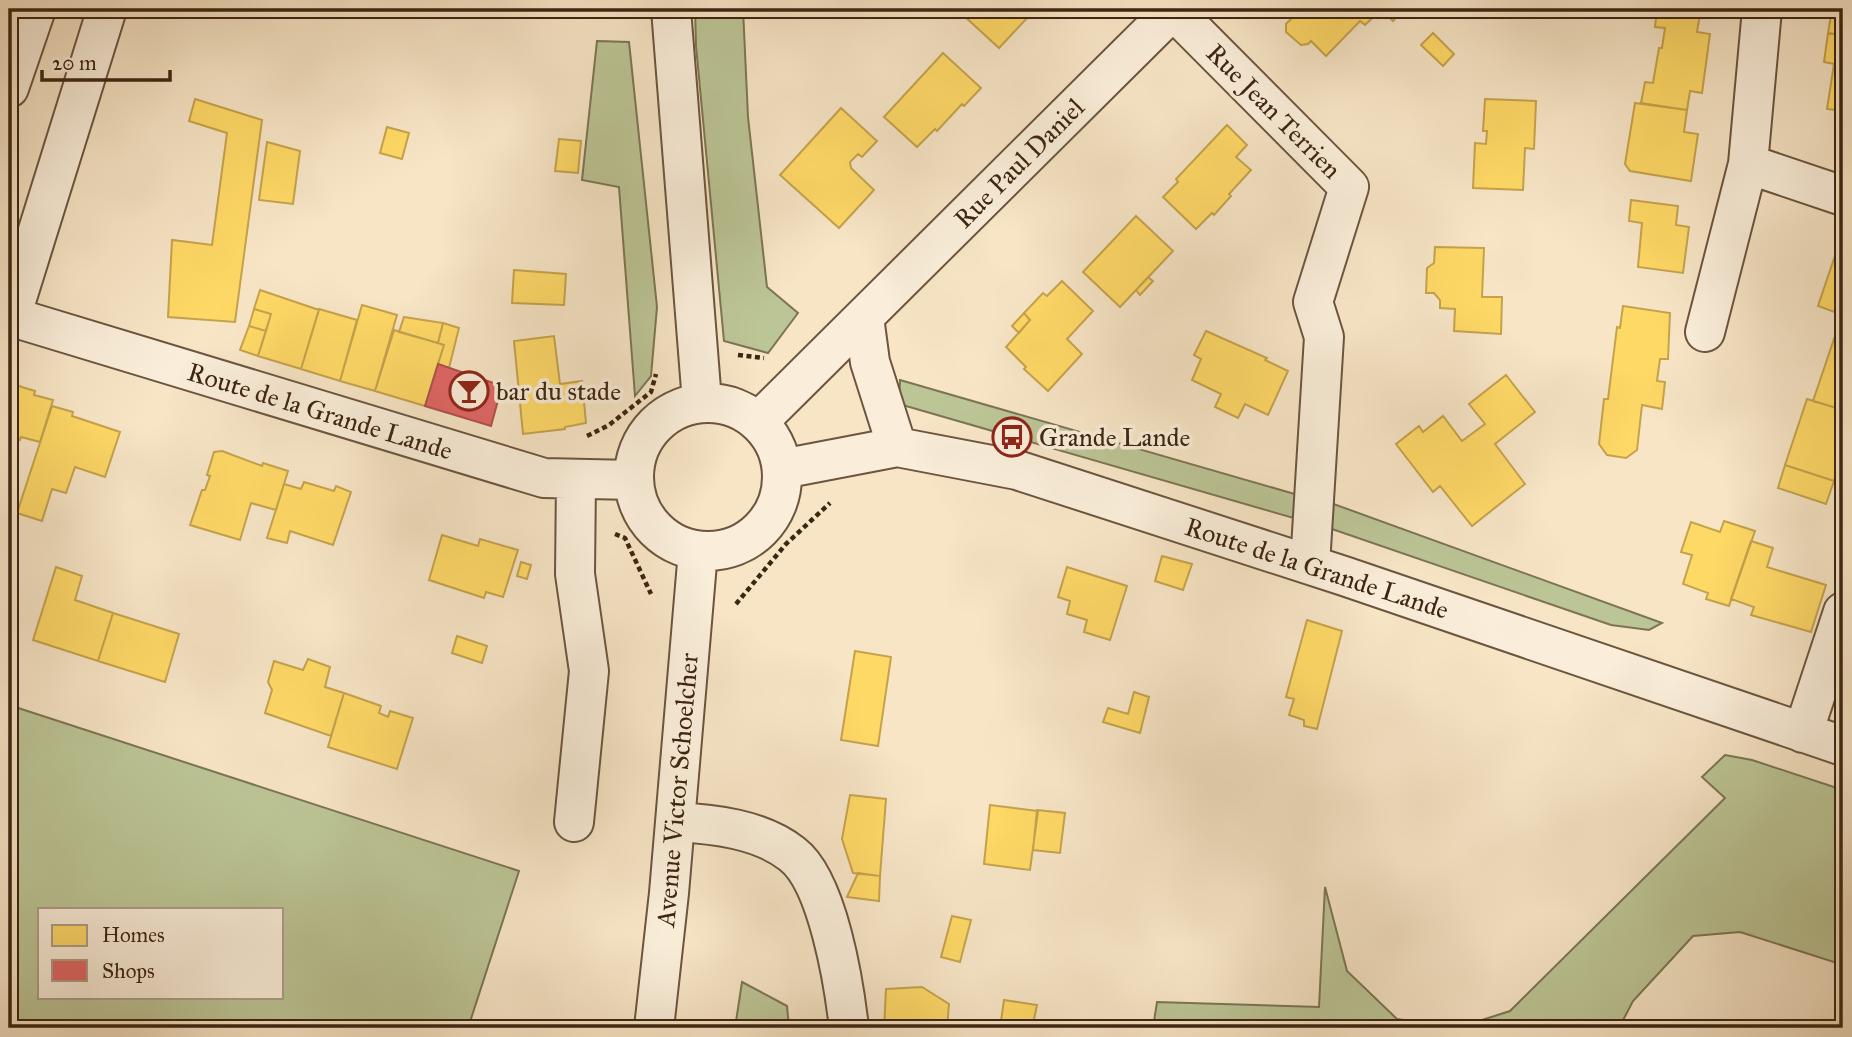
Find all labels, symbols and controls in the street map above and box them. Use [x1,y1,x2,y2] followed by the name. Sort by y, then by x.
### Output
[1200,37,1348,185] street label: Rue Jean Terrien
[42,38,170,82] scale bar
[52,50,97,76] text: 20 m
[947,91,1091,235] street label: Rue Paul Daniel
[184,355,456,467] street label: Route de la Grande Lande
[448,370,490,412] bar icon: bar du stade
[496,375,621,407] place label: bar du stade
[991,416,1033,458] bus stop icon: Grande Lande
[1039,421,1191,453] place label: Grande Lande
[1181,510,1453,626] street label: Route de la Grande Lande
[649,651,705,929] street label: Avenue Victor Schoelcher
[38,908,284,998] legend
[102,922,165,948] text: Homes
[102,958,155,984] text: Shops

